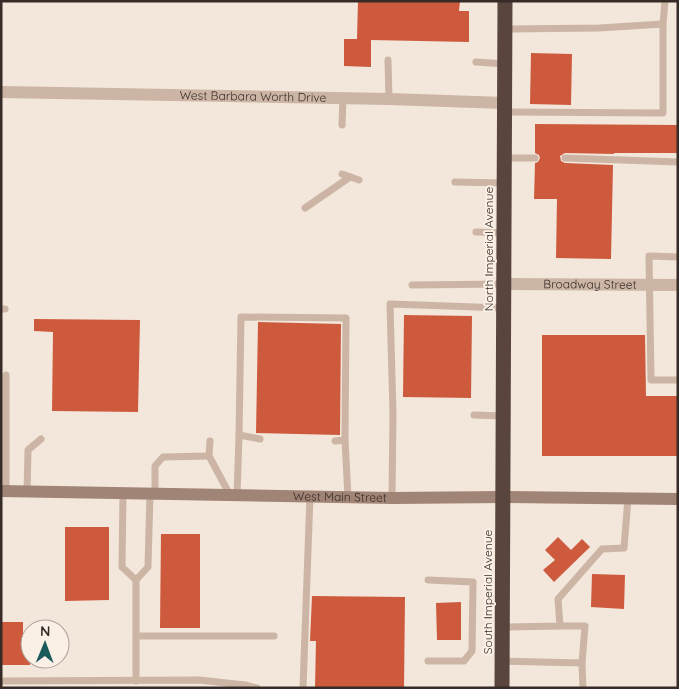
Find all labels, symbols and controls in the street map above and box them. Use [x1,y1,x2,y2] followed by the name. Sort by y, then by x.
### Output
[179,87,327,105] street label: West Barbara Worth Drive
[481,187,496,311] street label: North Imperial Avenue
[543,276,637,292] street label: Broadway Street
[293,488,387,505] street label: West Main Street
[480,530,495,654] street label: South Imperial Avenue
[20,619,70,669] north arrow
[40,622,51,640] text: N

